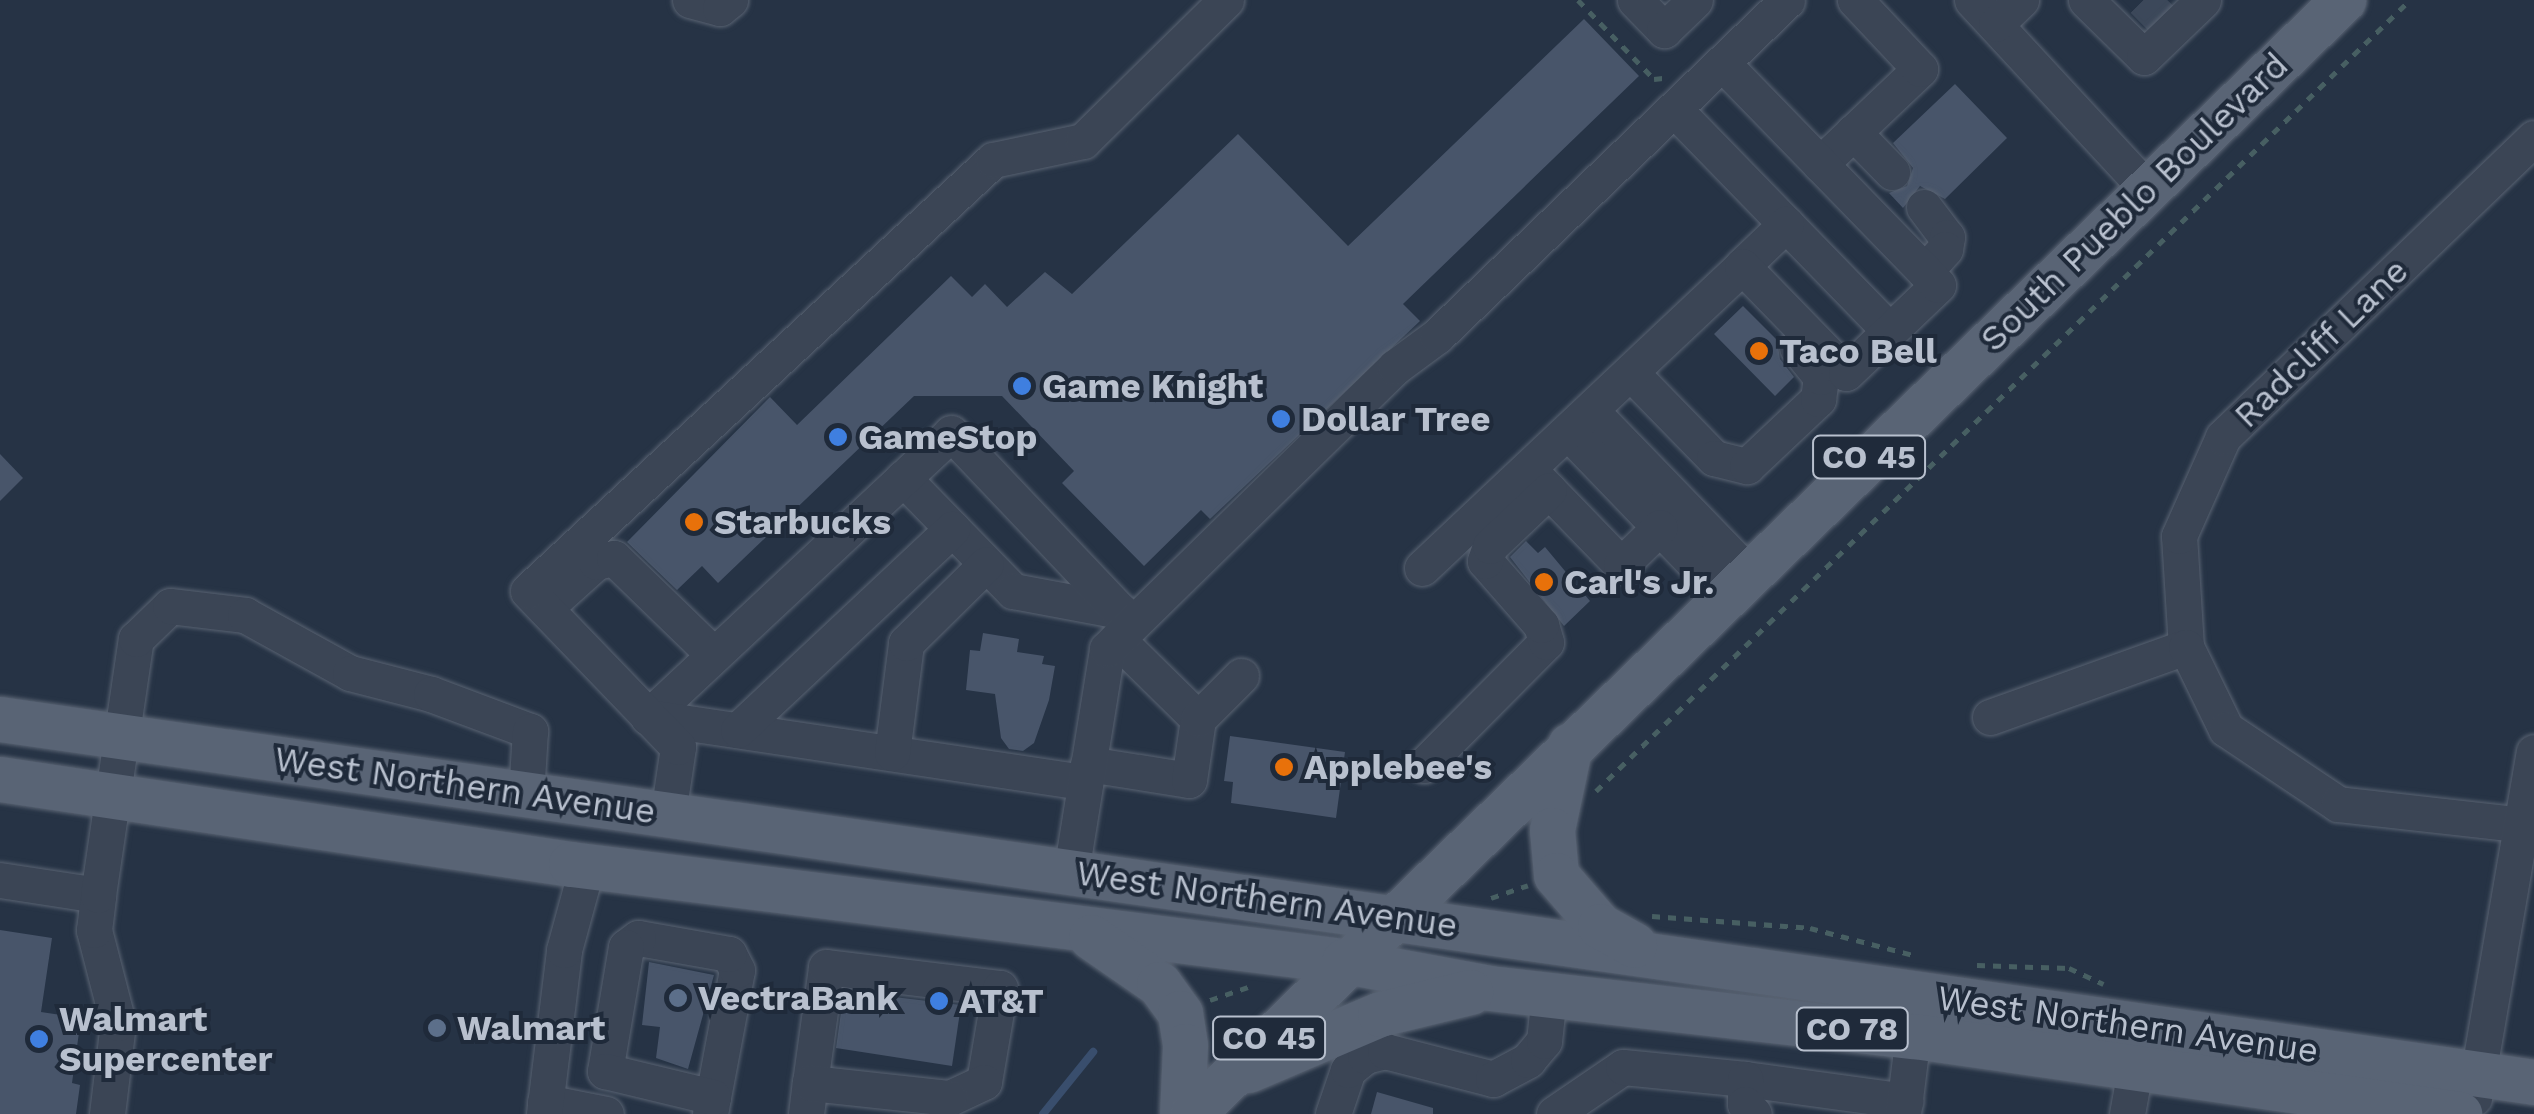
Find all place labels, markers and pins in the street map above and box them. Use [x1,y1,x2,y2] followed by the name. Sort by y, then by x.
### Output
[1779,330,1937,372] place label: Taco Bell
[1748,340,1770,362] marker: Taco Bell
[1042,365,1263,407] place label: Game Knight
[1011,375,1033,397] marker: Game Knight
[1301,398,1492,440] place label: Dollar Tree
[1270,408,1292,430] marker: Dollar Tree
[858,416,1037,458] place label: GameStop
[827,426,849,448] marker: GameStop
[714,501,891,543] place label: Starbucks
[683,511,705,533] marker: Starbucks
[1564,561,1715,603] place label: Carl's Jr.
[1533,571,1555,593] marker: Carl's Jr.
[1304,746,1492,788] place label: Applebee's
[1273,756,1295,778] marker: Applebee's
[698,977,898,1019] place label: VectraBank
[959,980,1044,1022] place label: AT&T
[667,987,689,1009] marker: VectraBank
[928,990,950,1012] marker: AT&T
[59,998,273,1080] place label: Walmart Supercenter
[457,1007,605,1049] place label: Walmart
[426,1017,448,1039] marker: Walmart
[28,1028,50,1050] marker: Walmart Supercenter

